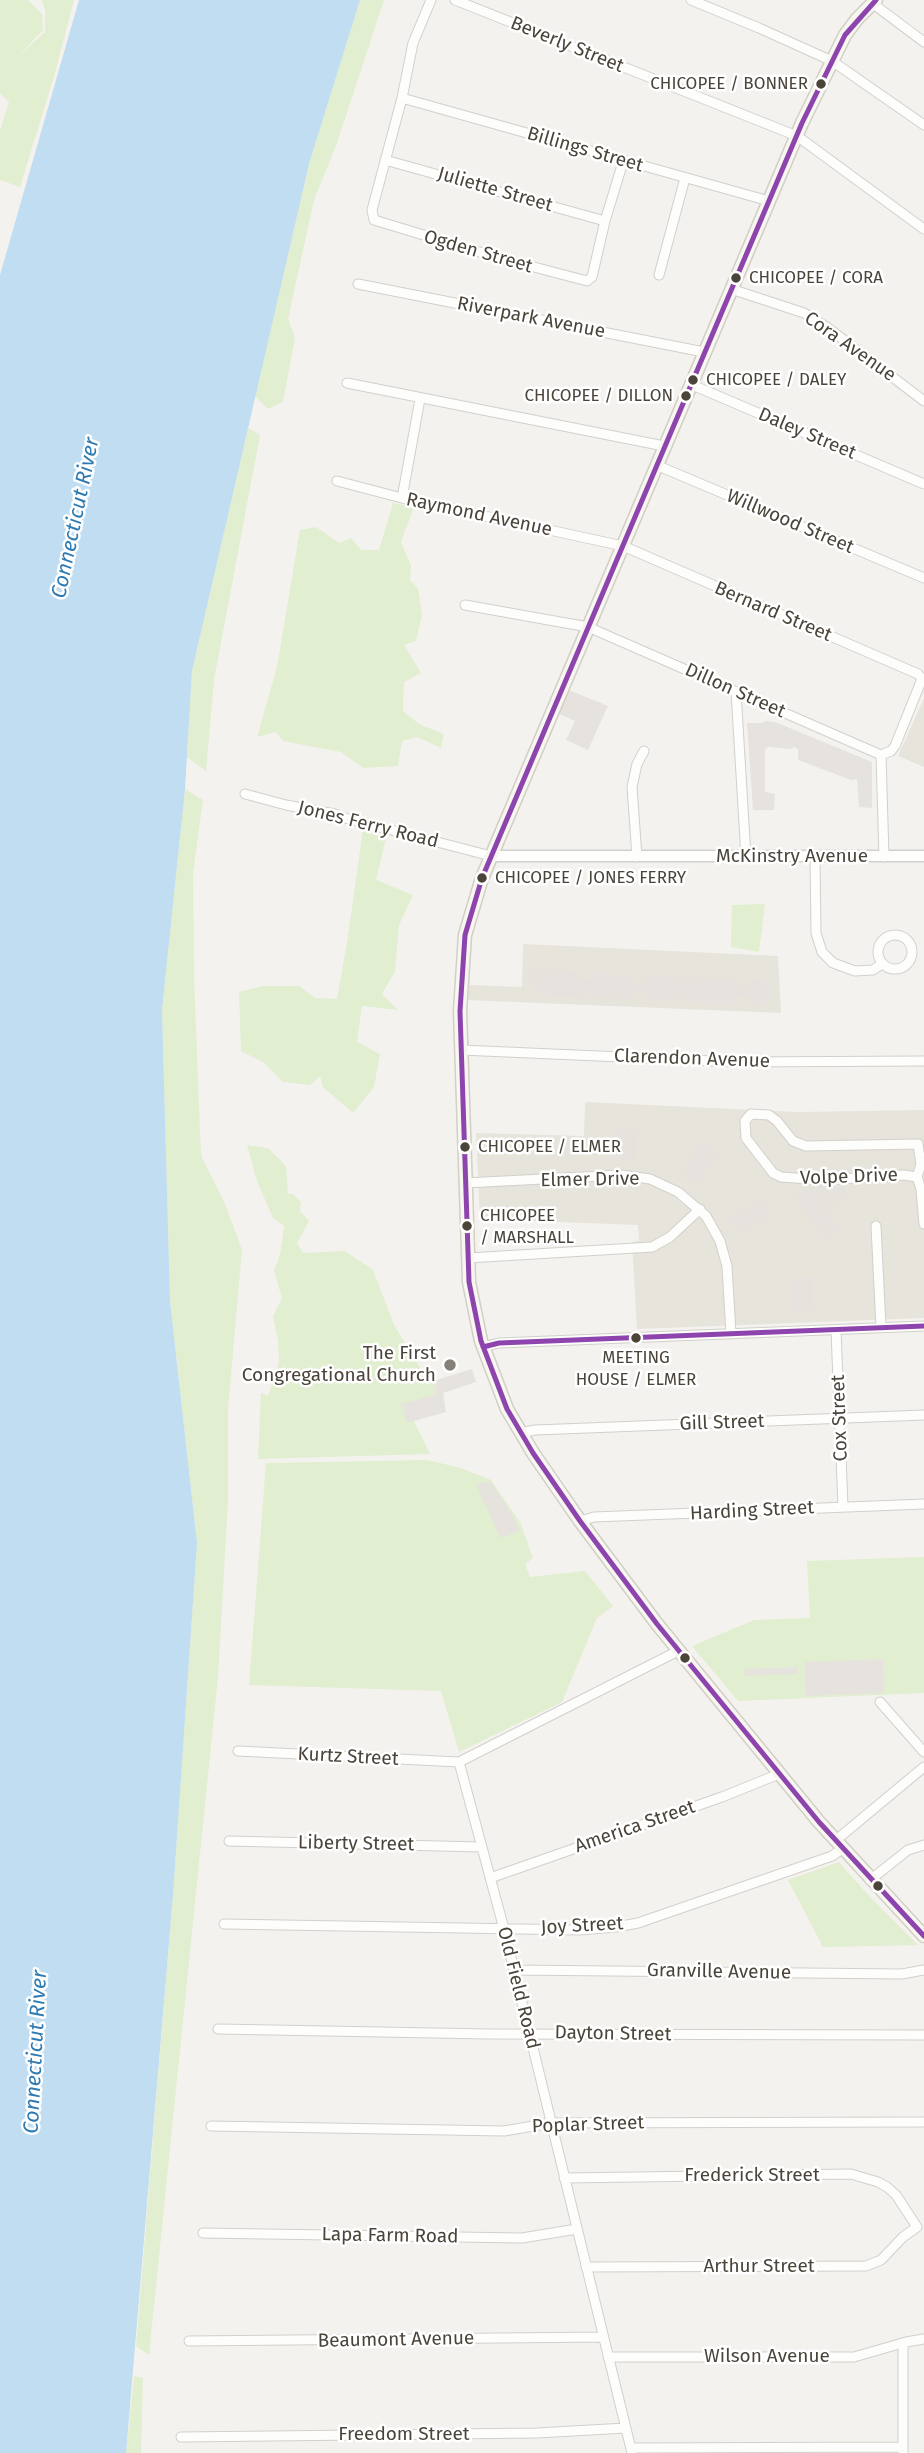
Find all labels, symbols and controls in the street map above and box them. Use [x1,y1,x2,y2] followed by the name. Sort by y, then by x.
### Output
[507,12,627,78] street label: Beverly Street
[650,74,808,94] place label: CHICOPEE / BONNER
[814,77,828,91] marker: CHICOPEE / BONNER
[524,123,646,177] street label: Billings Street
[435,163,555,217] street label: Juliette Street
[421,226,535,278] street label: Ogden Street
[749,268,883,288] place label: CHICOPEE / CORA
[729,271,743,285] marker: CHICOPEE / CORA
[455,292,607,344] street label: Riverpark Avenue
[800,307,900,387] street label: Cora Avenue
[706,370,846,390] place label: CHICOPEE / DALEY
[686,373,700,387] marker: CHICOPEE / DALEY
[525,386,673,406] place label: CHICOPEE / DILLON
[679,389,693,403] marker: CHICOPEE / DILLON
[755,403,859,465] street label: Daley Street
[47,435,105,601] water label: Connecticut River
[723,485,857,559] street label: Willwood Street
[404,488,554,542] street label: Raymond Avenue
[711,577,835,647] street label: Bernard Street
[681,659,789,723] street label: Dillon Street
[295,796,441,854] street label: Jones Ferry Road
[716,846,868,868] street label: McKinstry Avenue
[495,868,686,888] place label: CHICOPEE / JONES FERRY
[475,871,489,885] marker: CHICOPEE / JONES FERRY
[614,1045,770,1073] street label: Clarendon Avenue
[478,1137,621,1157] place label: CHICOPEE / ELMER
[458,1140,472,1154] marker: CHICOPEE / ELMER
[800,1164,898,1190] street label: Volpe Drive
[540,1168,640,1192] street label: Elmer Drive
[480,1206,574,1246] place label: CHICOPEE / MARSHALL
[460,1219,474,1233] marker: CHICOPEE / MARSHALL
[629,1331,643,1345] marker: MEETING HOUSE / ELMER
[242,1343,436,1387] place label: The First Congregational Church
[576,1348,696,1388] place label: MEETING HOUSE / ELMER
[442,1357,458,1373] marker: The First Congregational Church
[827,1374,853,1462] street label: Cox Street
[679,1410,765,1436] street label: Gill Street
[689,1496,815,1526] street label: Harding Street
[678,1651,692,1665] unlabelled marker
[297,1743,399,1771] street label: Kurtz Street
[572,1796,698,1858] street label: America Street
[298,1832,414,1856] street label: Liberty Street
[871,1879,885,1893] unlabelled marker
[540,1912,624,1940] street label: Joy Street
[492,1925,544,2051] street label: Old Field Road
[647,1959,791,1985] street label: Granville Avenue
[19,1970,53,2134] water label: Connecticut River
[554,2022,672,2046] street label: Dayton Street
[531,2112,645,2138] street label: Poplar Street
[684,2165,820,2187] street label: Frederick Street
[321,2223,459,2249] street label: Lapa Farm Road
[703,2256,815,2278] street label: Arthur Street
[318,2327,474,2353] street label: Beaumont Avenue
[704,2346,830,2368] street label: Wilson Avenue
[338,2424,470,2446] street label: Freedom Street

